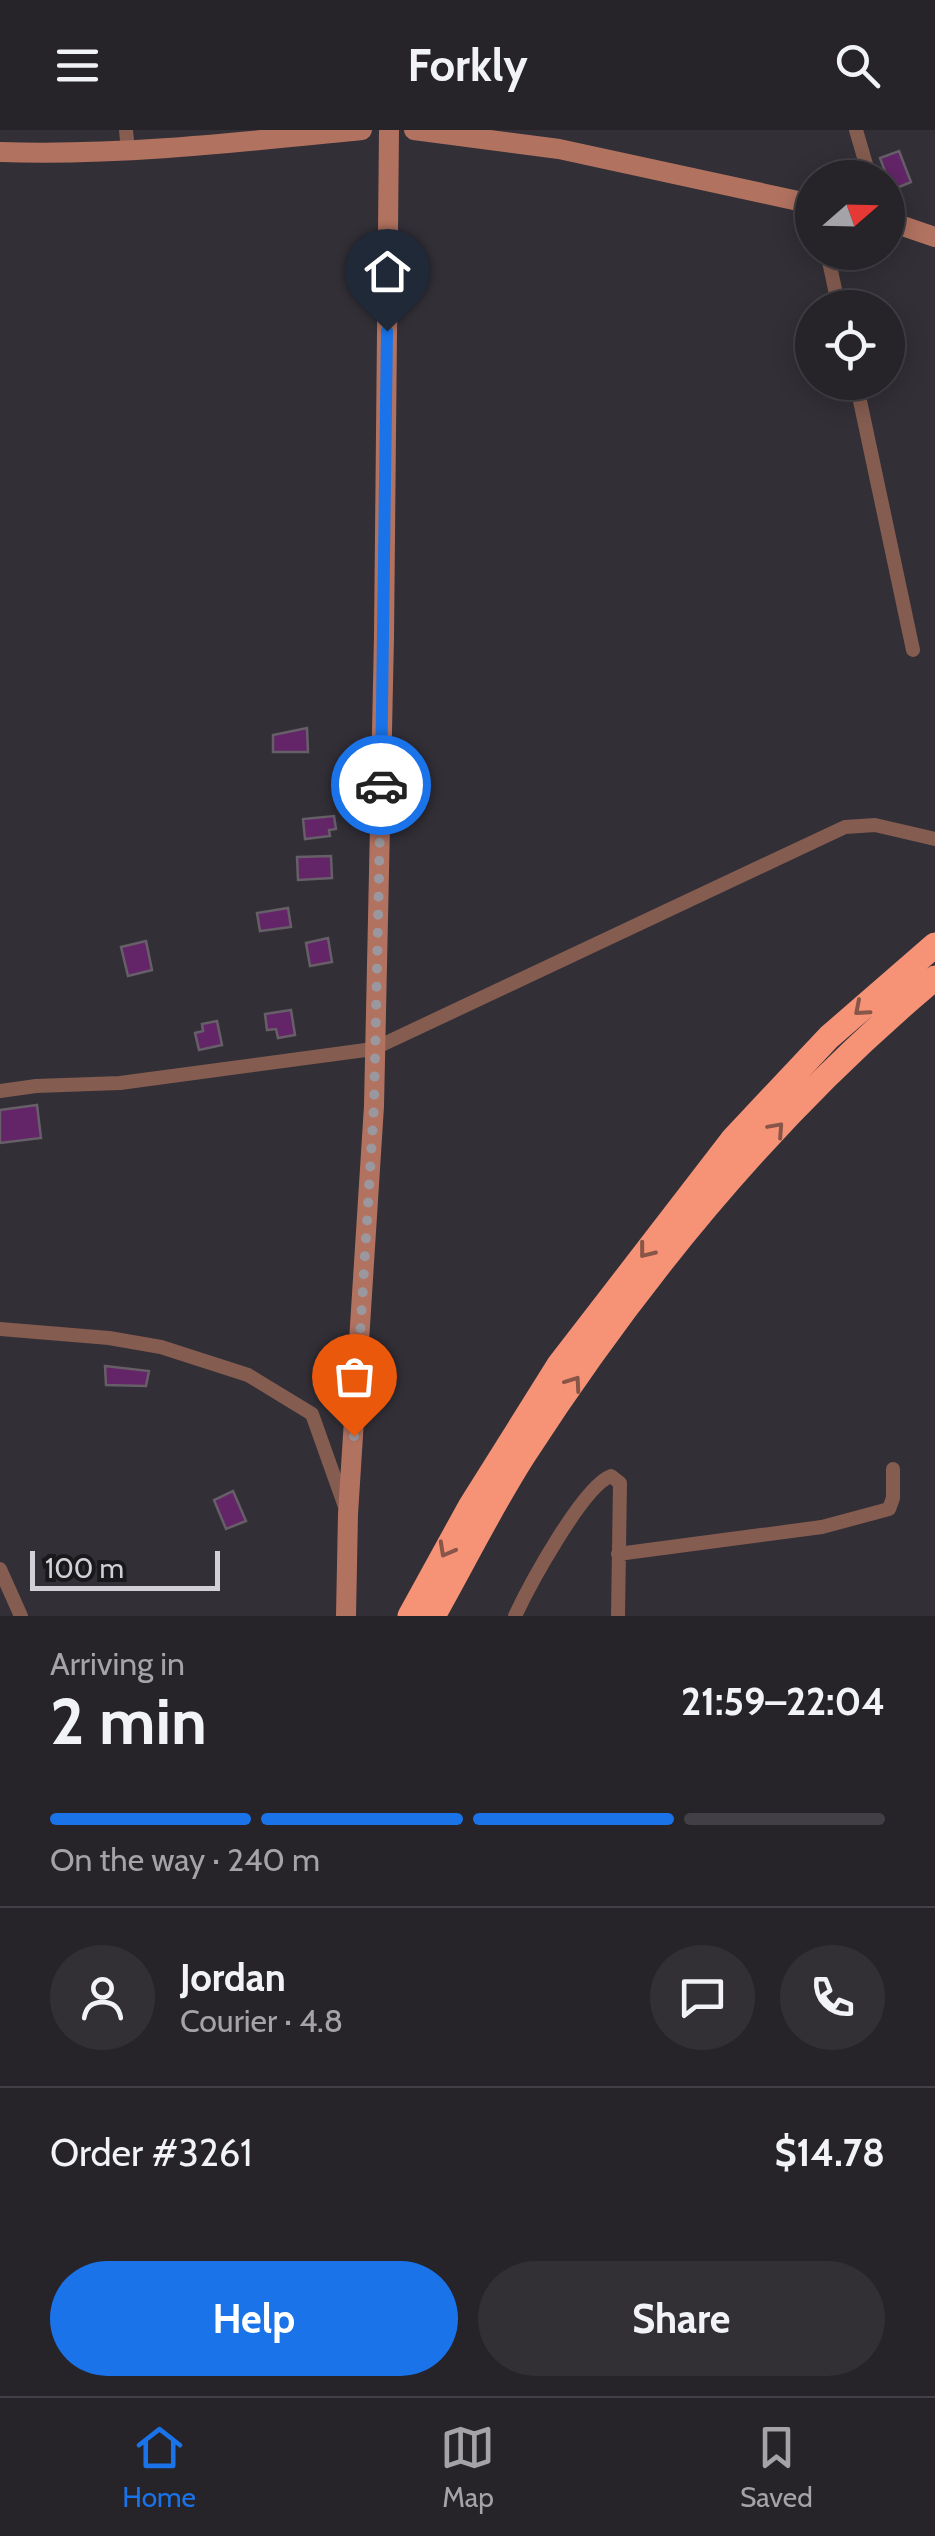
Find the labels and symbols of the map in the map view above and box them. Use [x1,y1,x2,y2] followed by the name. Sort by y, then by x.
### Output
[795,160,905,270] north arrow
[345,229,430,332] pin
[331,735,431,835] courier
[855,997,873,1015] one-way arrow
[765,1122,783,1141] one-way arrow
[641,1240,658,1258] one-way arrow
[312,1334,397,1437] pin
[562,1375,580,1394] one-way arrow
[438,1539,458,1557] one-way arrow
[30,1546,220,1590] scale bar

